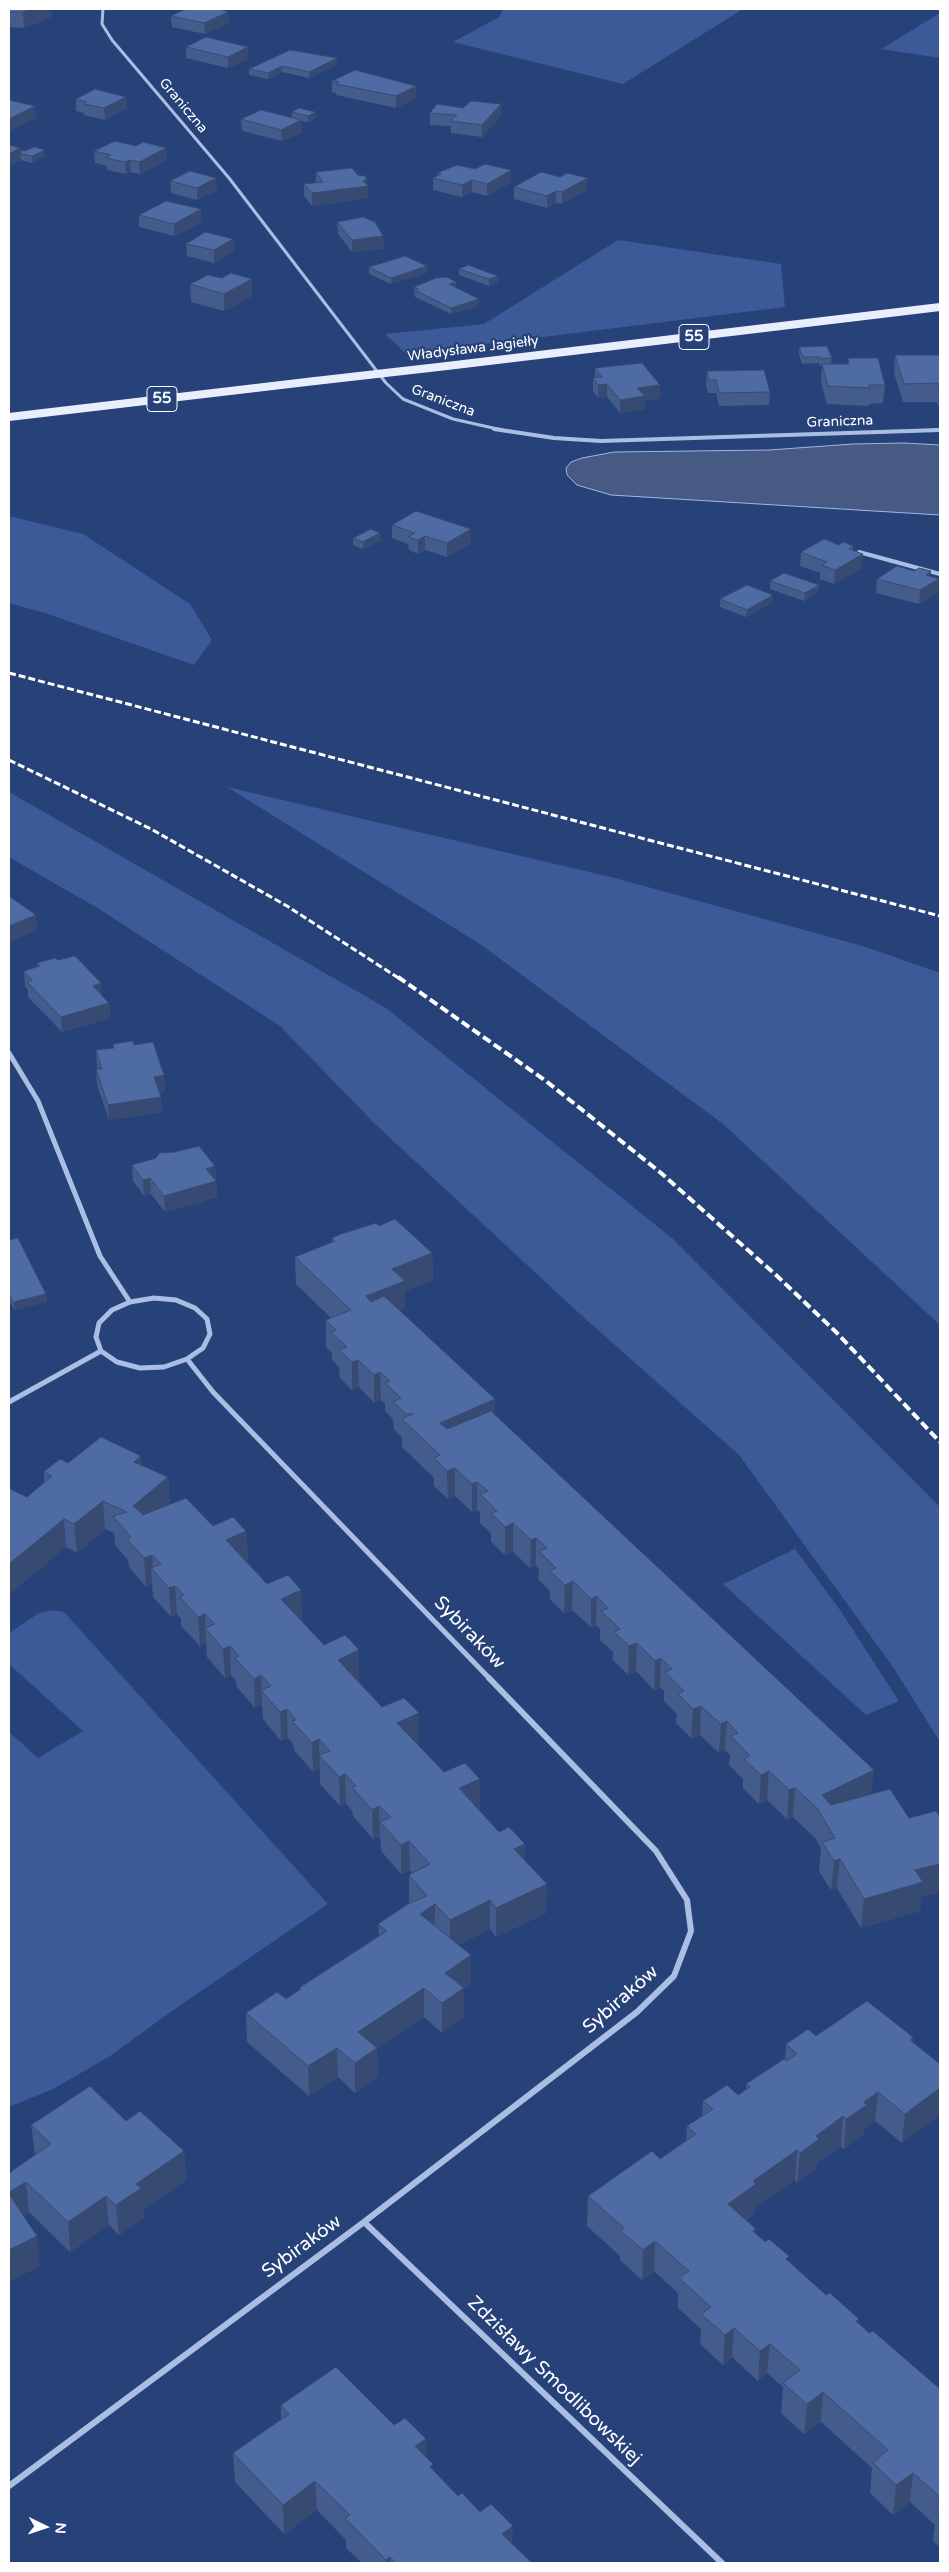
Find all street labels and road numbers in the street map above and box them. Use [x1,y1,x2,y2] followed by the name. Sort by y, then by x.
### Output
[155,75,211,137] street label: Graniczna
[679,324,709,350] road number: 55
[406,333,540,365] street label: Władysława Jagiełły
[409,381,477,421] street label: Graniczna
[147,386,177,412] road number: 55
[806,412,874,432] street label: Graniczna
[429,1592,509,1674] street label: Sybiraków
[579,1961,663,2039] street label: Sybiraków
[258,2211,346,2283] street label: Sybiraków
[462,2292,646,2470] street label: Zdzisławy Smodlibowskiej

